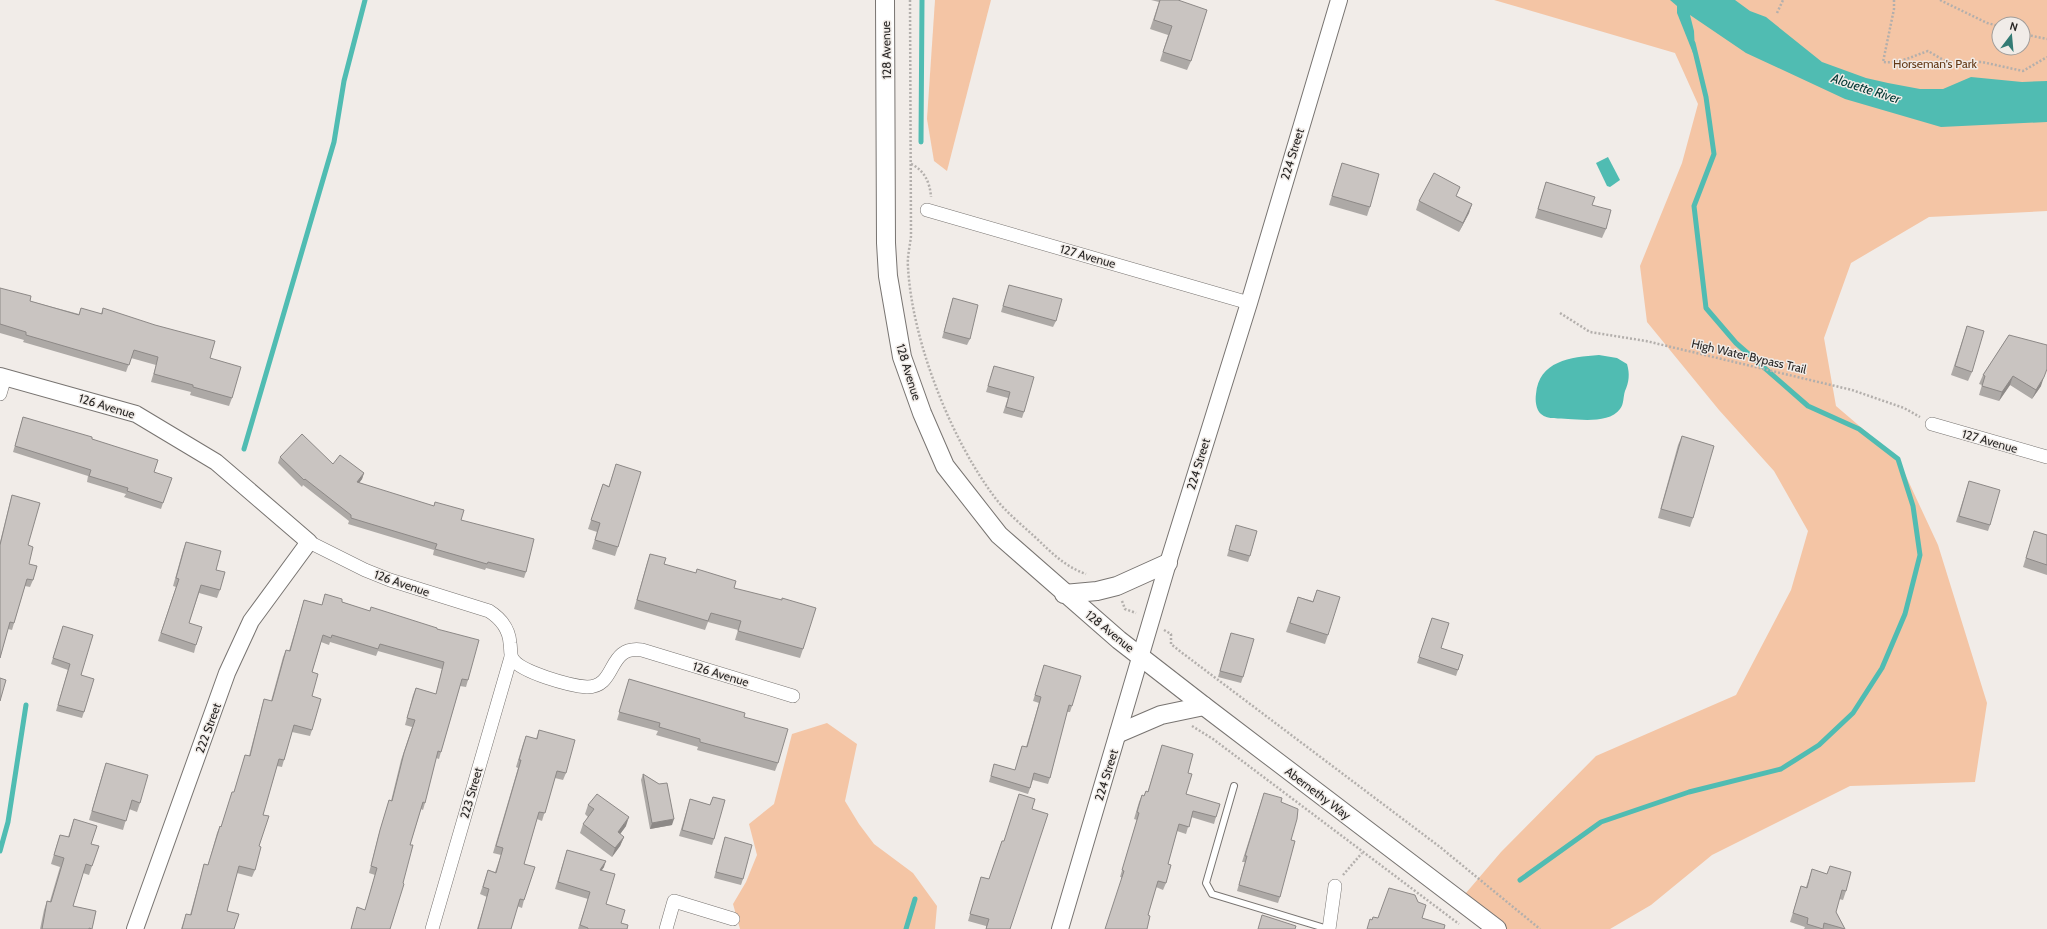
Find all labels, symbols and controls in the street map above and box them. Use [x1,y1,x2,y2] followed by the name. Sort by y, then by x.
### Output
[1991,16,2031,56] north arrow
[2008,19,2019,34] text: N
[878,21,894,79] street label: 128 Avenue
[1893,56,1978,71] park label: Horseman's Park
[1829,69,1903,107] water label: Alouette River
[1277,126,1307,182] street label: 224 Street
[1059,241,1117,271] street label: 127 Avenue
[1690,335,1808,377] street label: High Water Bypass Trail
[893,342,925,402] street label: 128 Avenue
[77,390,137,422] street label: 126 Avenue
[1961,426,2019,456] street label: 127 Avenue
[1183,436,1213,492] street label: 224 Street
[372,567,432,599] street label: 126 Avenue
[1083,607,1137,655] street label: 128 Avenue
[691,658,751,690] street label: 126 Avenue
[192,701,224,755] street label: 222 Street
[1091,747,1121,803] street label: 224 Street
[1282,763,1354,823] street label: Abernethy Way
[457,766,485,820] street label: 223 Street

